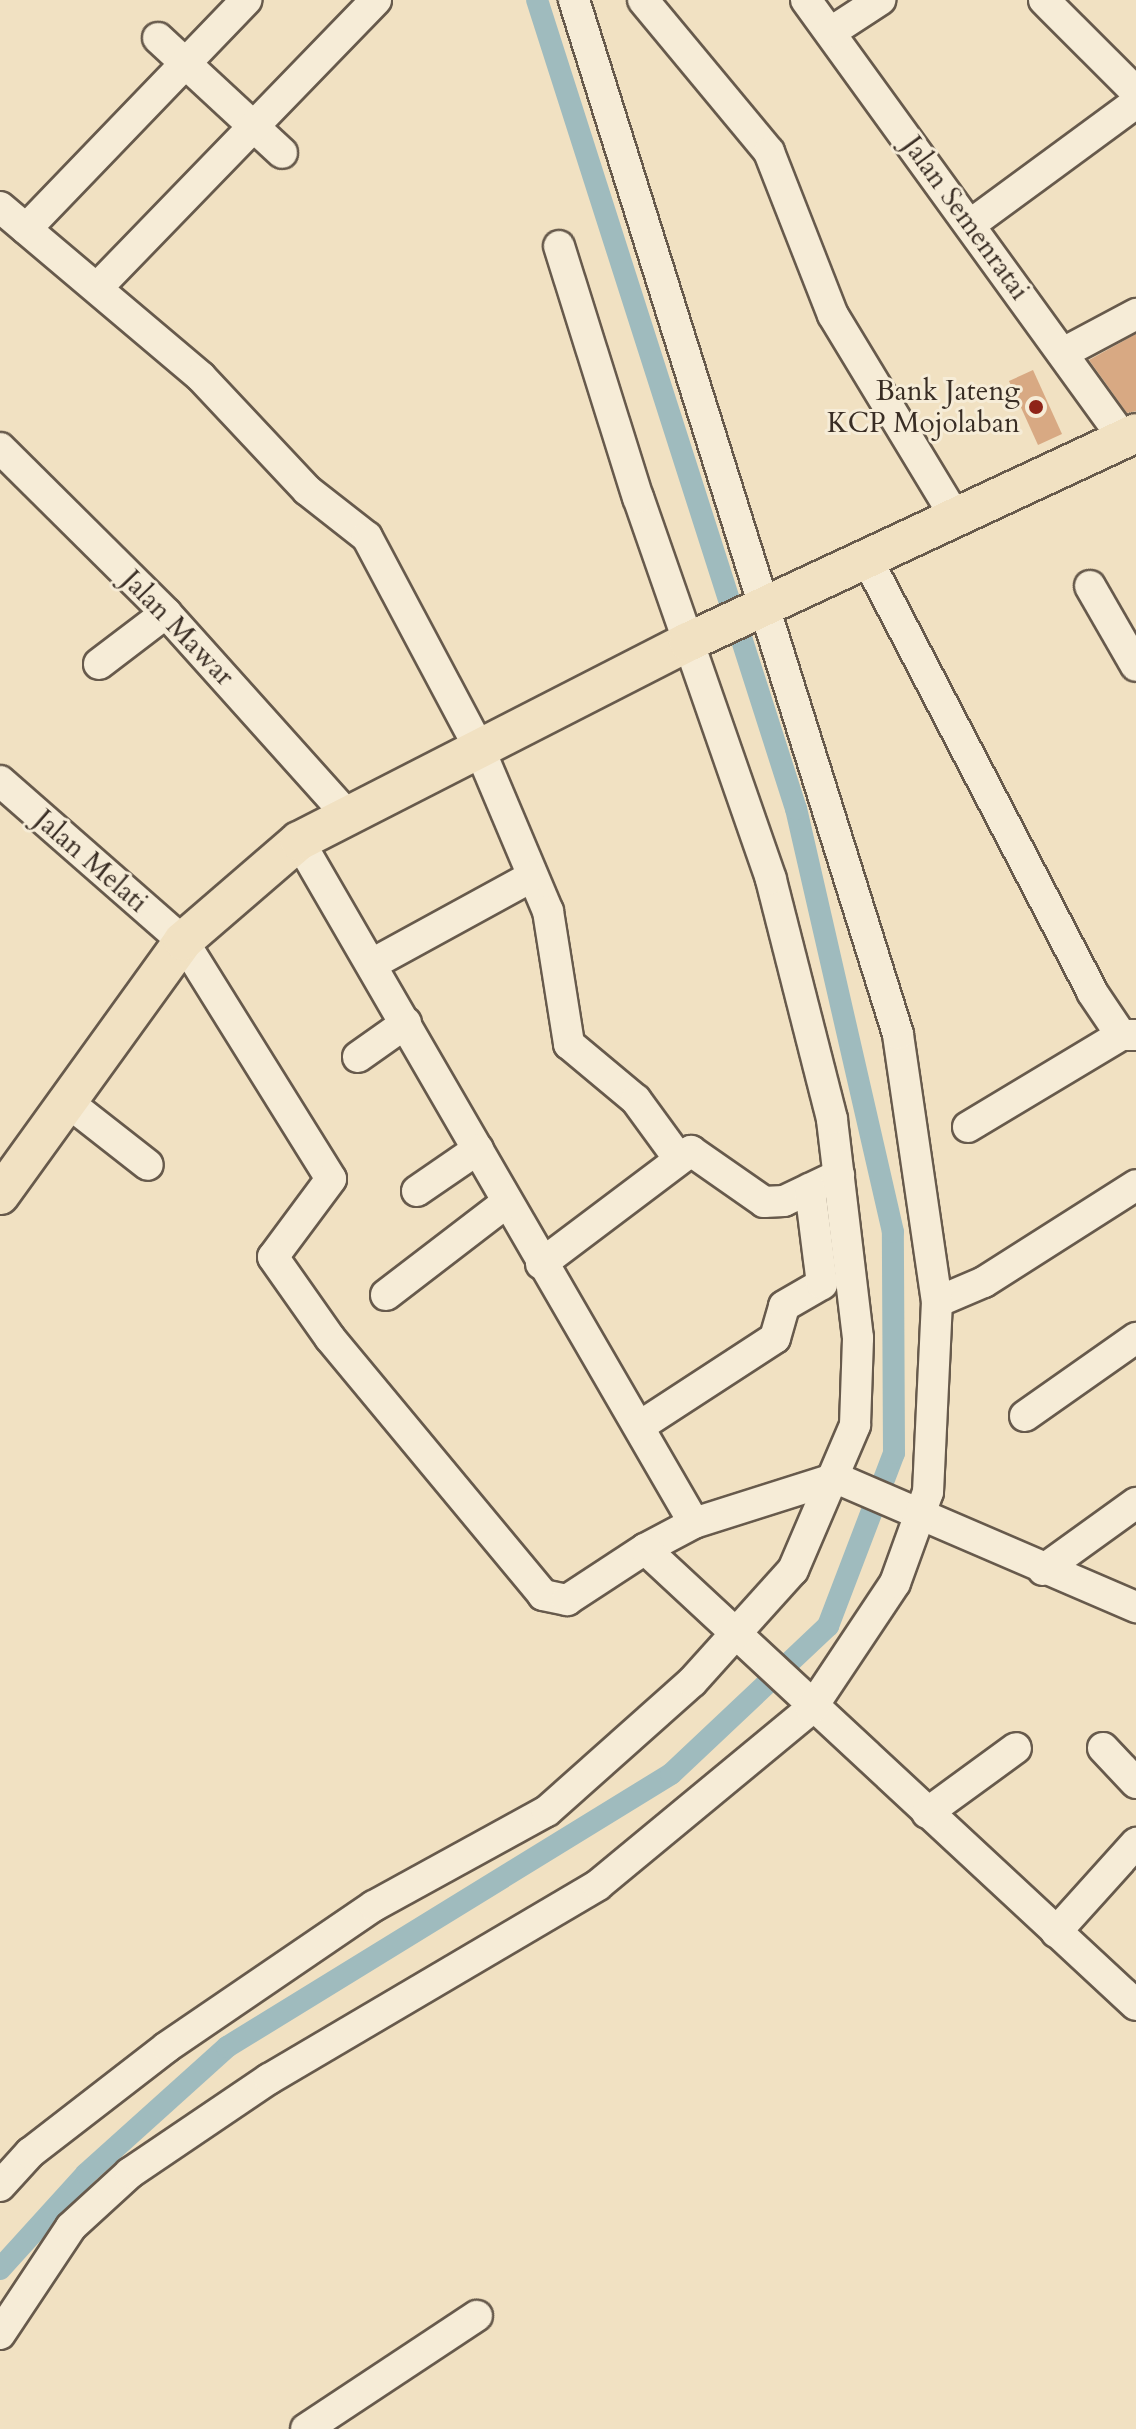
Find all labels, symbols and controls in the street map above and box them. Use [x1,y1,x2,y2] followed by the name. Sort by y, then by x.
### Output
[895,129,1037,307] street label: Jalan Semenratai
[827,374,1020,440] place label: Bank Jateng KCP Mojolaban
[1027,398,1045,416] marker: Bank Jateng KCP Mojolaban
[115,563,241,693] street label: Jalan Mawar
[27,803,155,919] street label: Jalan Melati

